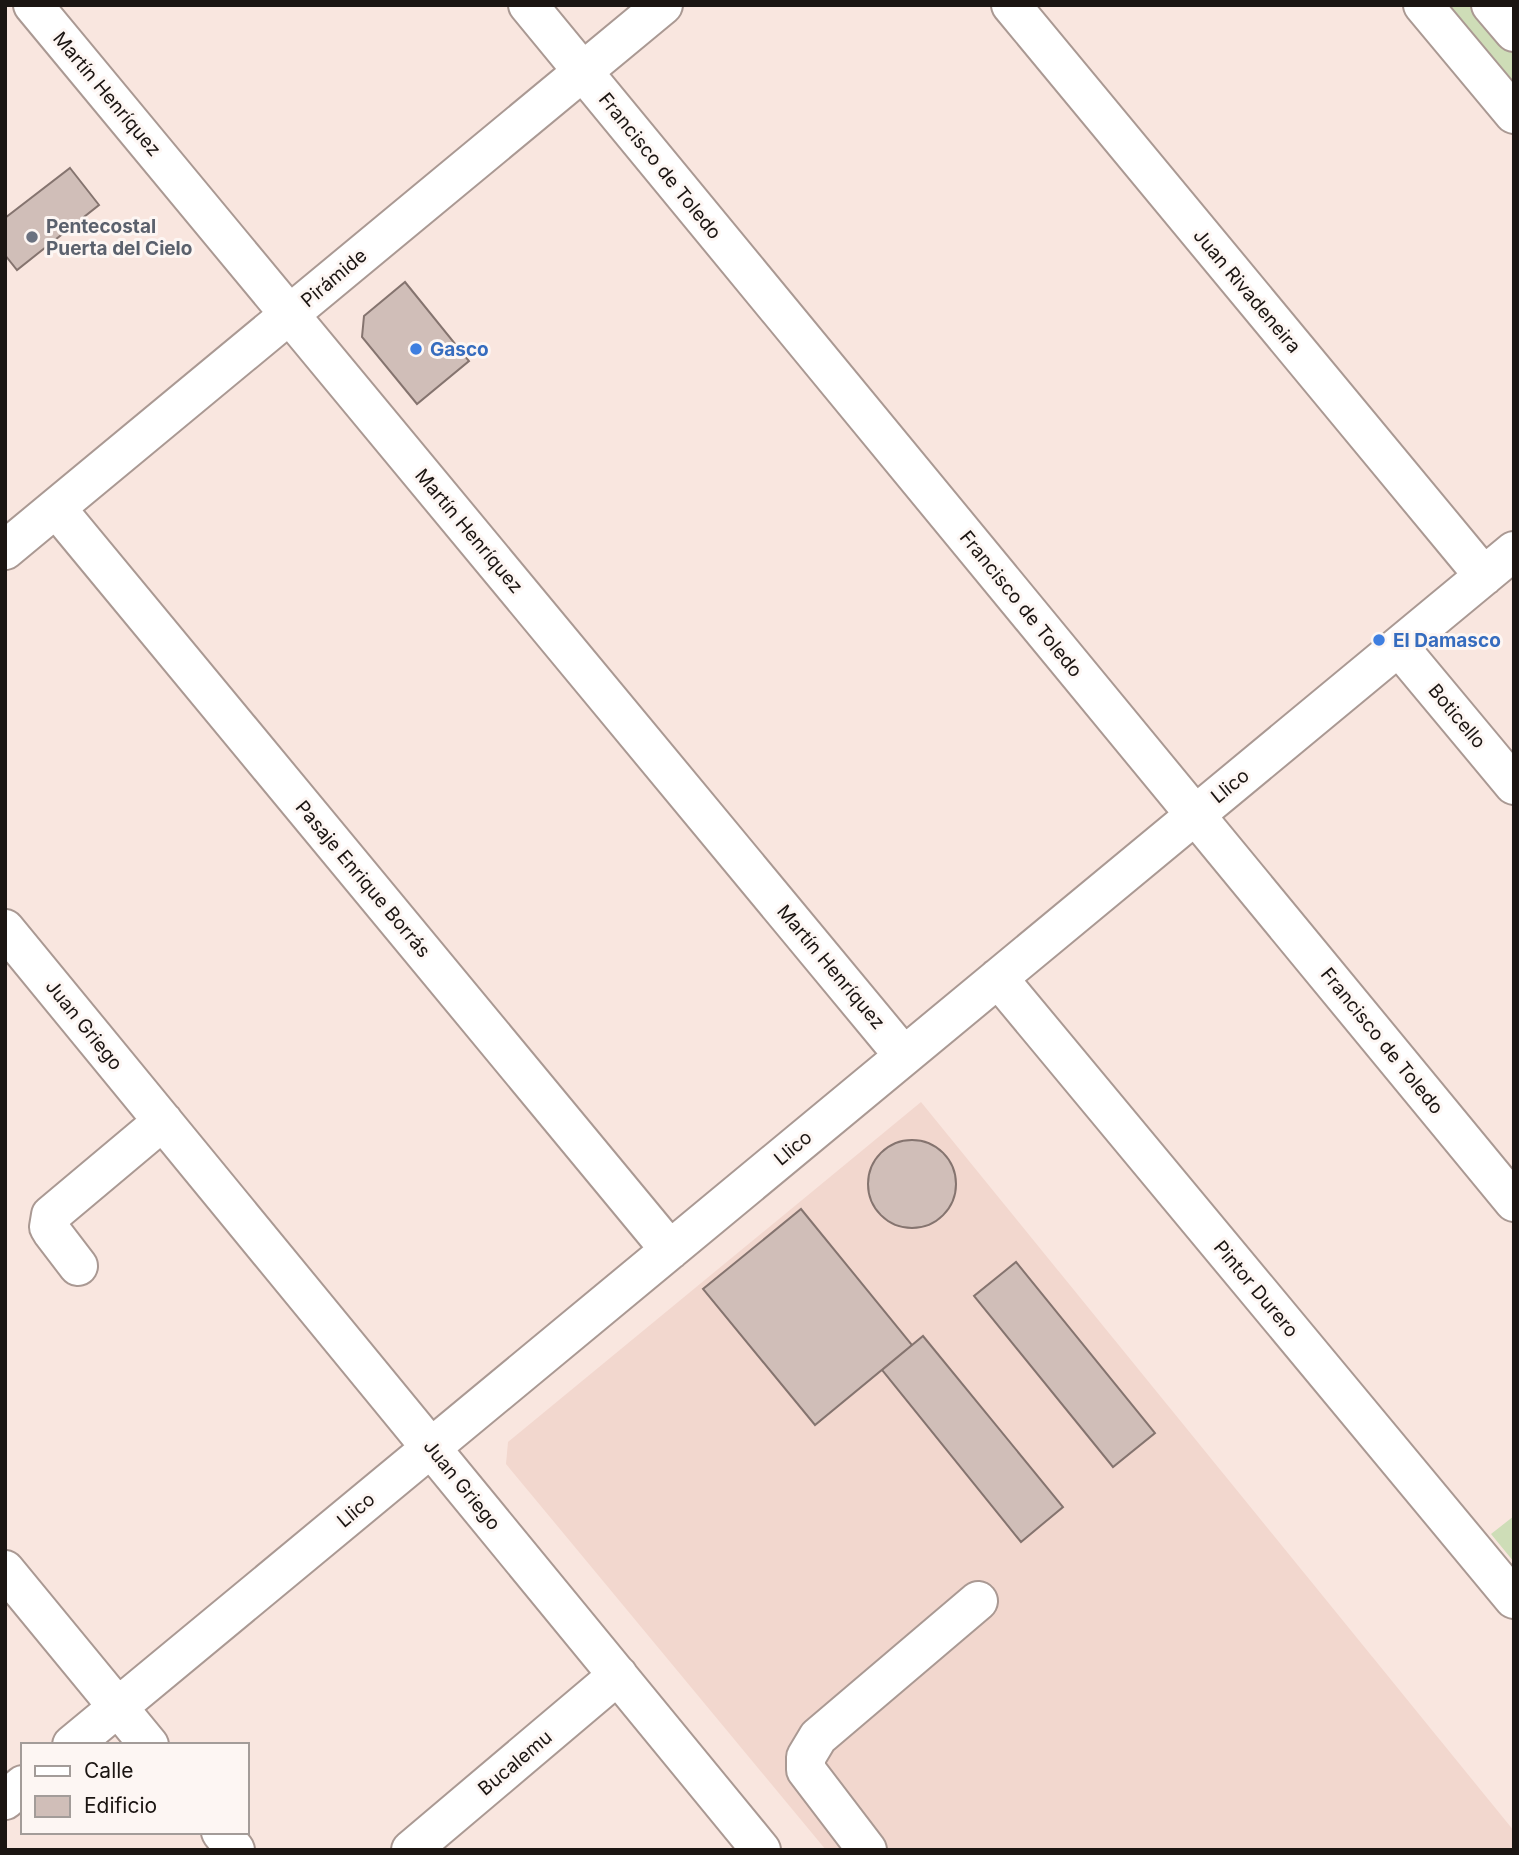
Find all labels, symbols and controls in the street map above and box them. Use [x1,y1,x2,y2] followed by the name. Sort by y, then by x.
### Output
[48,27,166,161] street label: Martín Henríquez
[594,88,726,244] street label: Francisco de Toledo
[46,215,192,260] place label: Pentecostal Puerta del Cielo
[1188,224,1306,358] street label: Juan Rivadeneira
[24,229,40,245] marker: Pentecostal Puerta del Cielo
[297,244,371,312] street label: Pirámide
[430,338,489,361] place label: Gasco
[408,341,424,357] marker: Gasco
[410,464,528,598] street label: Martín Henríquez
[955,526,1087,682] street label: Francisco de Toledo
[1393,629,1501,652] place label: El Damasco
[1371,632,1387,648] marker: El Damasco
[1423,679,1491,753] street label: Boticello
[1206,764,1254,808] street label: Llico
[291,796,435,962] street label: Pasaje Enrique Borrás
[772,900,890,1034] street label: Martín Henríquez
[1316,963,1448,1119] street label: Francisco de Toledo
[41,975,127,1075] street label: Juan Griego
[769,1126,817,1170] street label: Llico
[1209,1236,1303,1342] street label: Pintor Durero
[419,1435,505,1535] street label: Juan Griego
[332,1488,380,1532] street label: Llico
[474,1726,556,1800] street label: Bucalemu
[21,1743,248,1834] legend
[84,1758,134,1783] text: Calle
[84,1793,157,1818] text: Edificio

